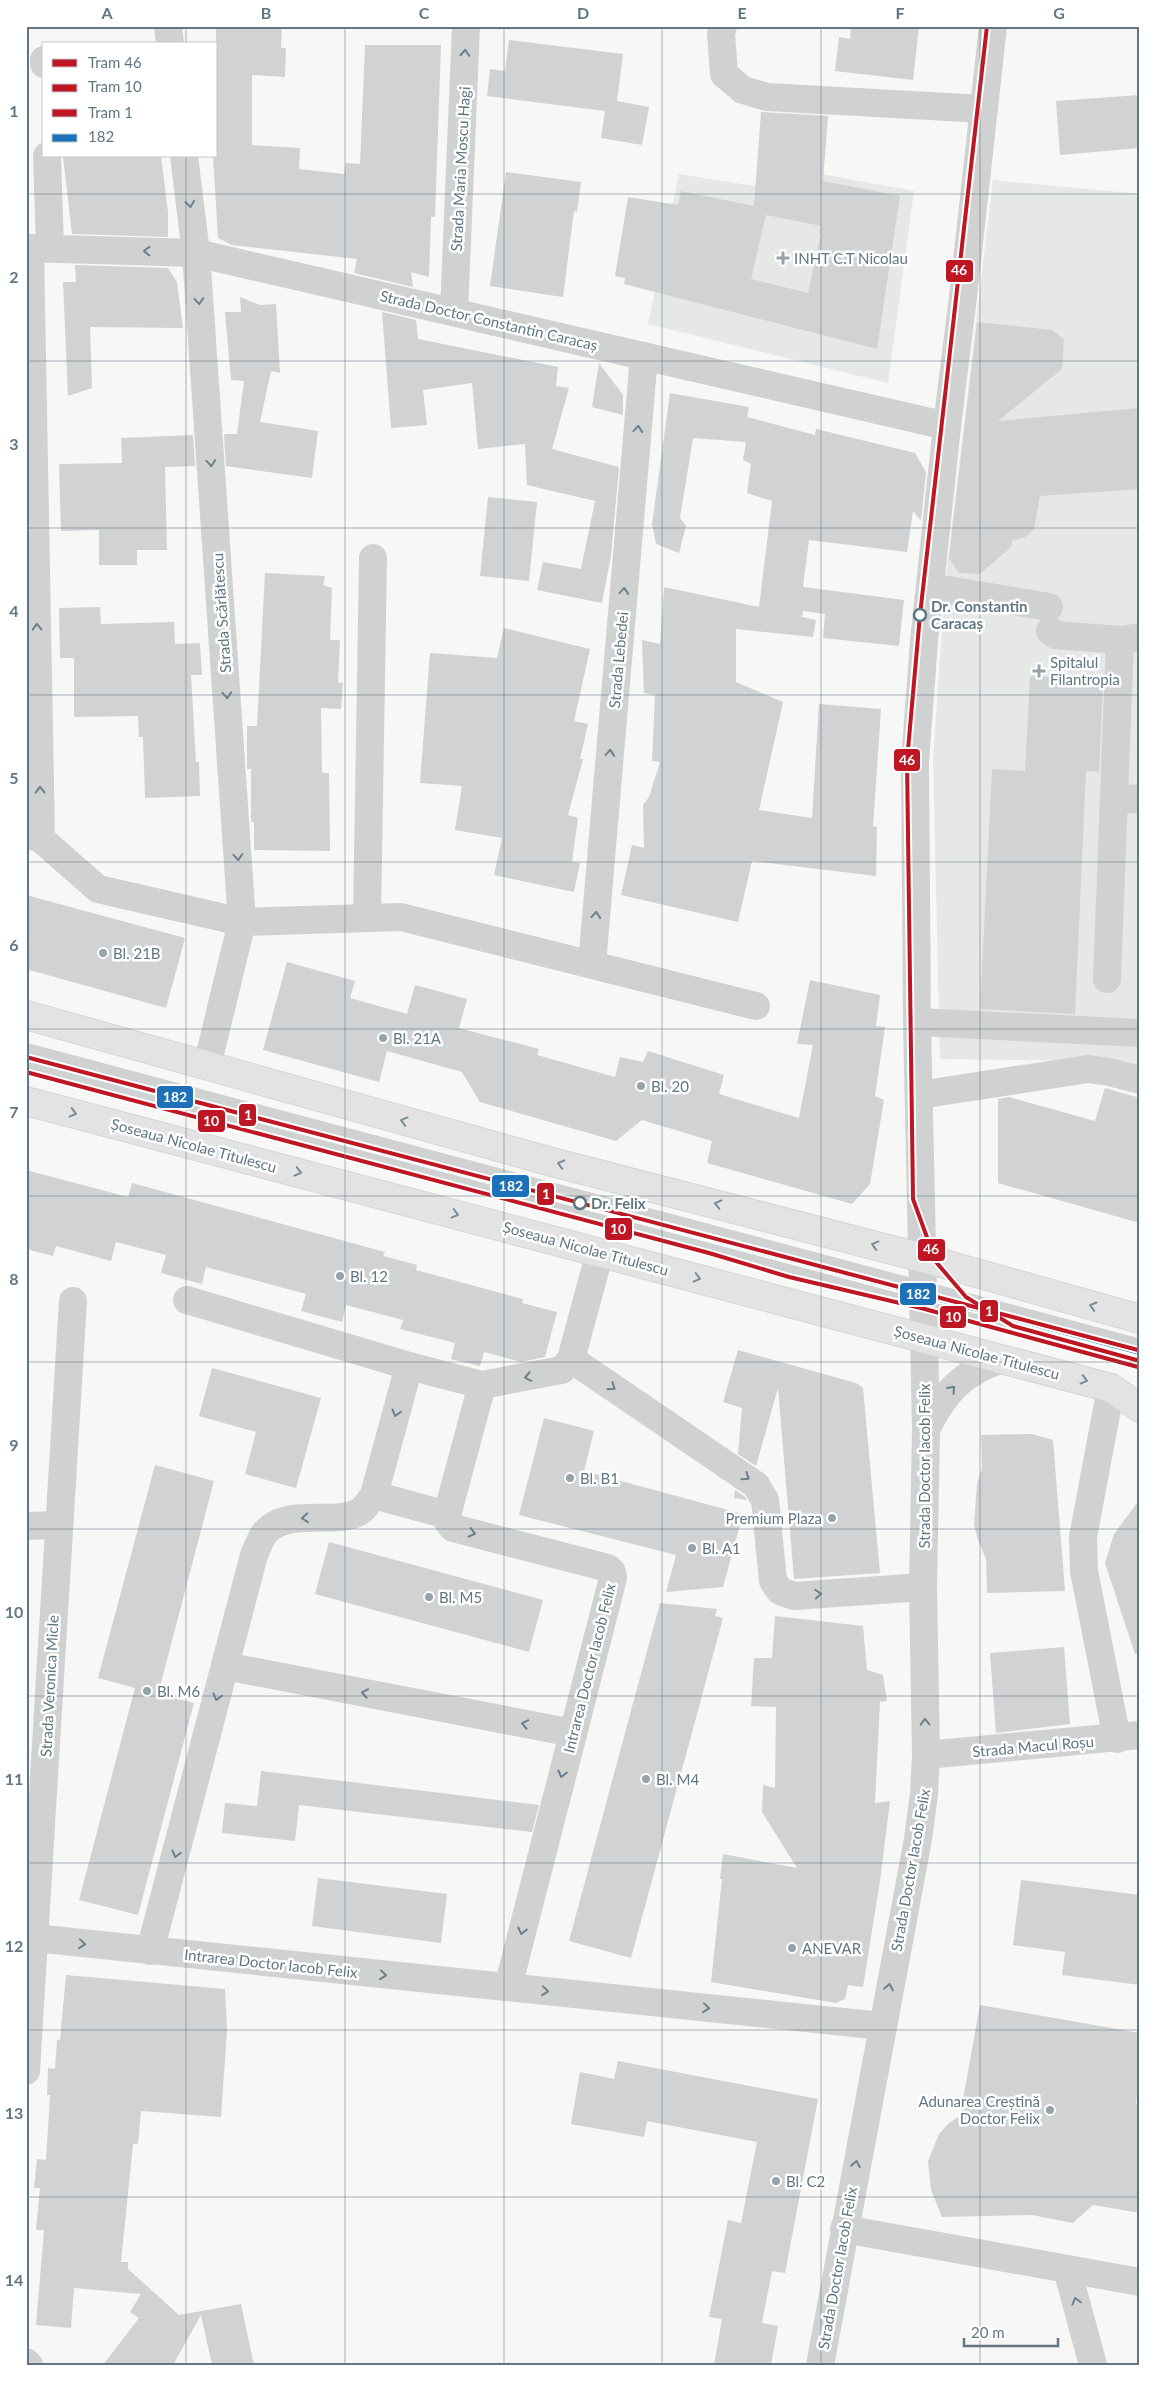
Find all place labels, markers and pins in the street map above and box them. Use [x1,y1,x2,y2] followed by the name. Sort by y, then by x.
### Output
[794,249,908,267] place label: INHT C.T Nicolau
[776,251,790,265] marker: INHT C.T Nicolau
[931,597,1028,632] place label: Dr. Constantin Caracaș
[913,608,927,622] marker: Dr. Constantin Caracaș
[1050,653,1120,688] place label: Spitalul Filantropia
[1032,664,1046,678] marker: Spitalul Filantropia
[113,944,161,962] place label: Bl. 21B
[97,947,109,959] marker: Bl. 21B
[393,1029,442,1047] place label: Bl. 21A
[377,1032,389,1044] marker: Bl. 21A
[651,1077,689,1095] place label: Bl. 20
[635,1080,647,1092] marker: Bl. 20
[591,1194,646,1212] place label: Dr. Felix
[573,1196,587,1210] marker: Dr. Felix
[350,1267,388,1285] place label: Bl. 12
[334,1270,346,1282] marker: Bl. 12
[580,1469,619,1487] place label: Bl. B1
[564,1472,576,1484] marker: Bl. B1
[725,1509,822,1527] place label: Premium Plaza
[826,1512,838,1524] marker: Premium Plaza
[702,1539,741,1557] place label: Bl. A1
[686,1542,698,1554] marker: Bl. A1
[439,1588,482,1606] place label: Bl. M5
[423,1591,435,1603] marker: Bl. M5
[157,1682,200,1700] place label: Bl. M6
[141,1685,153,1697] marker: Bl. M6
[656,1770,699,1788] place label: Bl. M4
[640,1773,652,1785] marker: Bl. M4
[802,1939,862,1957] place label: ANEVAR
[786,1942,798,1954] marker: ANEVAR
[918,2092,1041,2127] place label: Adunarea Creștină Doctor Felix
[1044,2104,1056,2116] marker: Adunarea Creștină Doctor Felix
[786,2172,825,2190] place label: Bl. C2
[770,2175,782,2187] marker: Bl. C2

